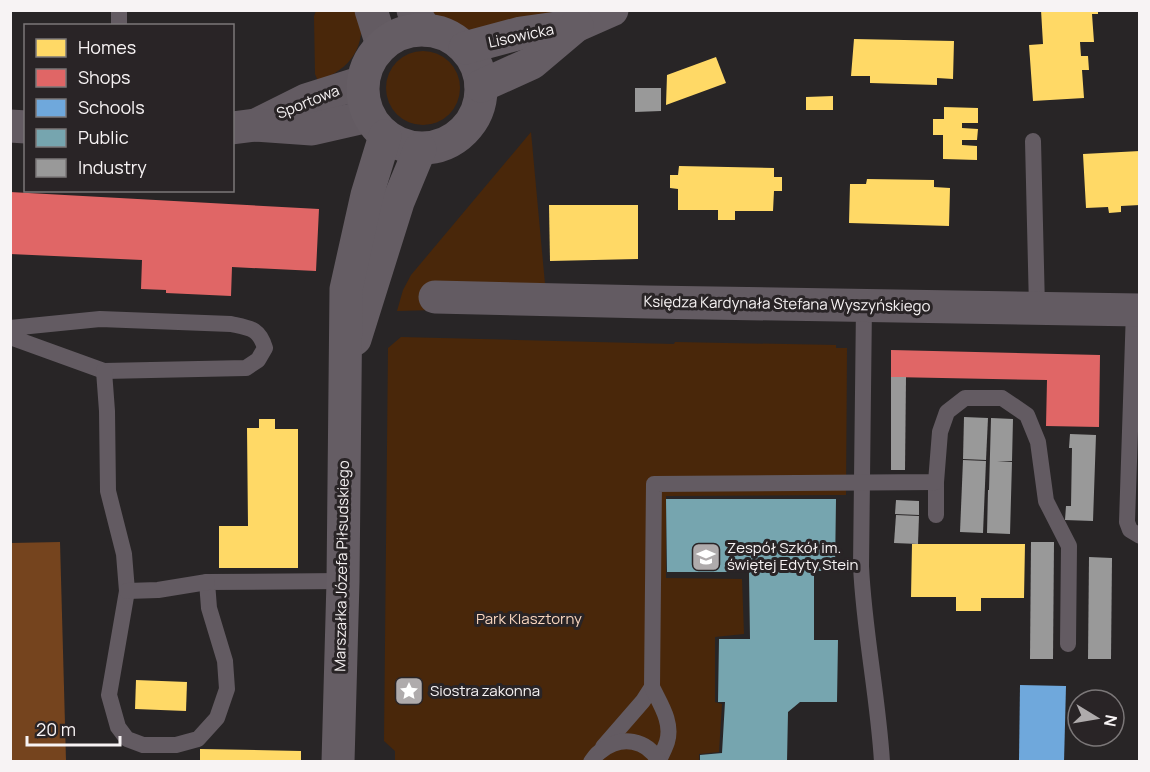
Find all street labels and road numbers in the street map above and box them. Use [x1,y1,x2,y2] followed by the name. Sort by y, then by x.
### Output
[486,18,556,53] street label: Lisowicka
[273,79,342,124] street label: Sportowa
[643,290,931,317] street label: Księdza Kardynała Stefana Wyszyńskiego
[329,460,354,672] street label: Marszałka Józefa Piłsudskiego

